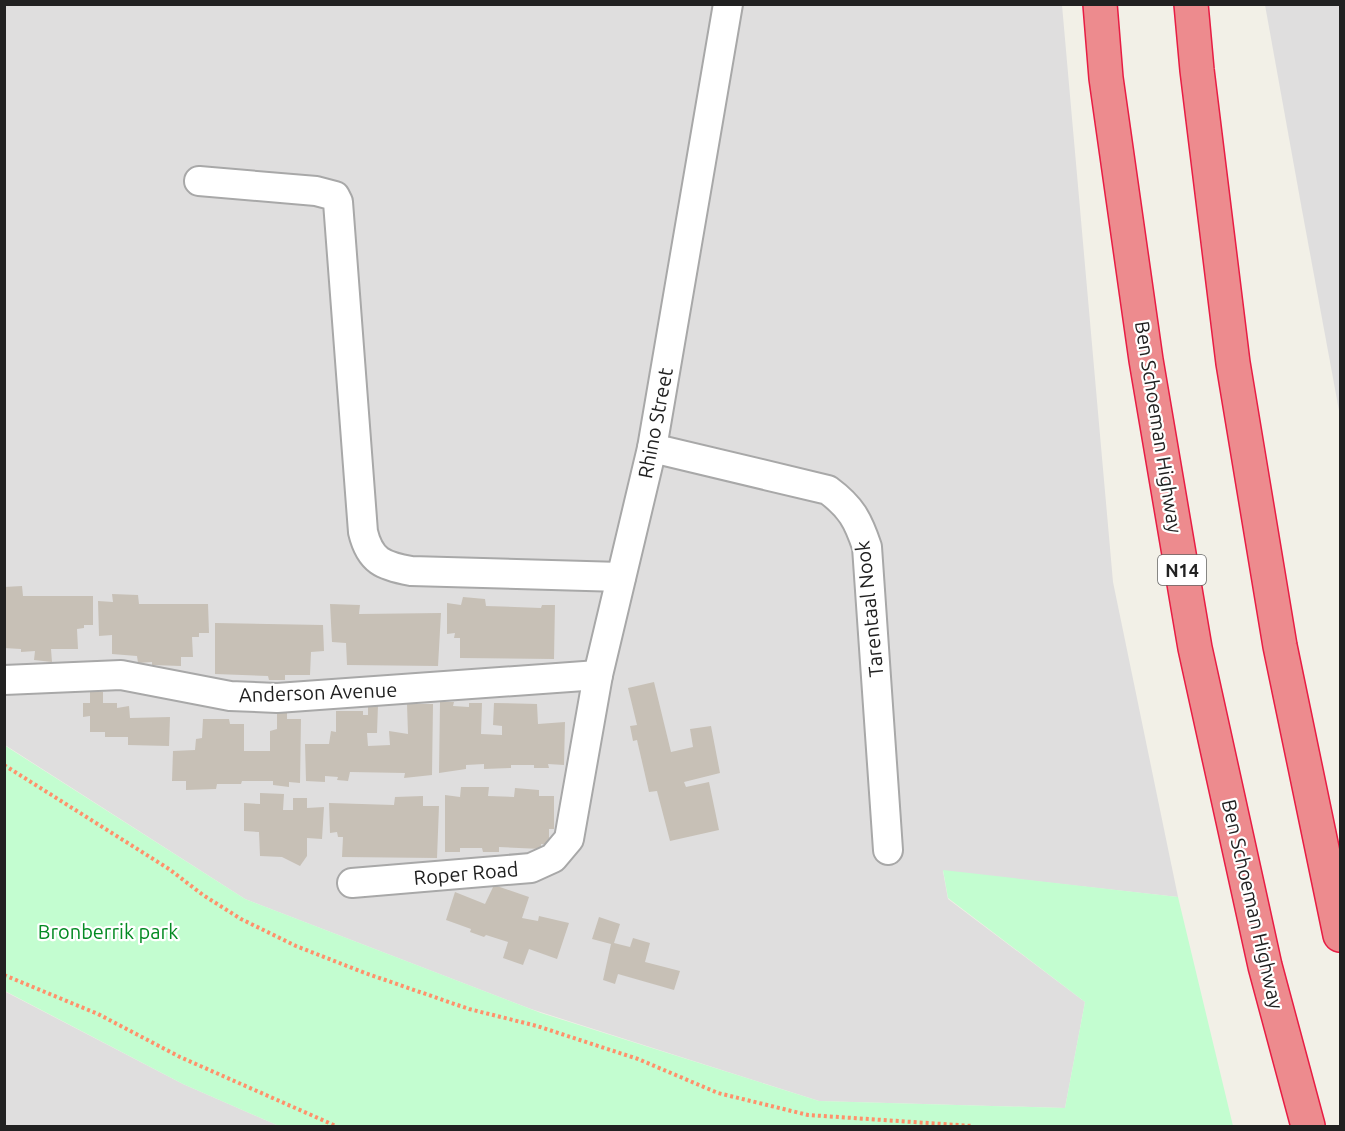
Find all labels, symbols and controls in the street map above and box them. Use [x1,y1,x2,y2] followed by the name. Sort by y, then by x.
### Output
[1131,319,1187,535] street label: Ben Schoeman Highway
[633,366,677,480] street label: Rhino Street
[850,540,888,678] street label: Tarentaal Nook
[1158,555,1206,585] road number: N14
[238,678,398,706] street label: Anderson Avenue
[1218,797,1288,1011] street label: Ben Schoeman Highway
[413,857,519,889] street label: Roper Road
[38,920,178,943] park label: Bronberrik park

